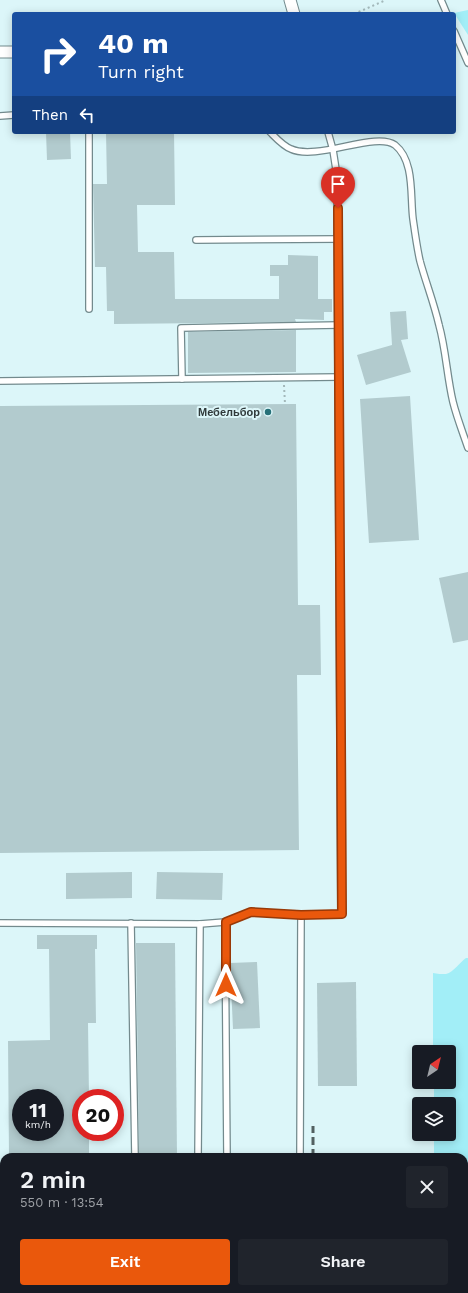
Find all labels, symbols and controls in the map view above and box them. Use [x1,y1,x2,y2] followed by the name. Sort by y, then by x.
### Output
[98,27,168,60] text: 40 m
[32,28,84,80] icon: right
[98,61,184,82] text: Turn right
[76,104,98,126] icon: left
[32,106,68,124] text: Then
[321,167,355,208] pin
[327,173,349,195] icon: arrive
[198,406,260,419] place label: Мебельбор
[263,407,273,417] marker: Мебельбор
[205,964,247,1006] position arrow
[412,1045,456,1089] north arrow
[412,1045,456,1141] map controls
[72,1089,124,1141] speed limit sign: 20
[412,1097,456,1141] button: layers
[29,1098,47,1122] text: 11
[25,1119,51,1130] text: km/h
[20,1166,86,1194] text: 2 min
[406,1166,448,1208] button: close
[20,1195,104,1210] text: 550 m · 13:54
[20,1239,230,1285] button: Exit
[238,1239,448,1285] button: Share

